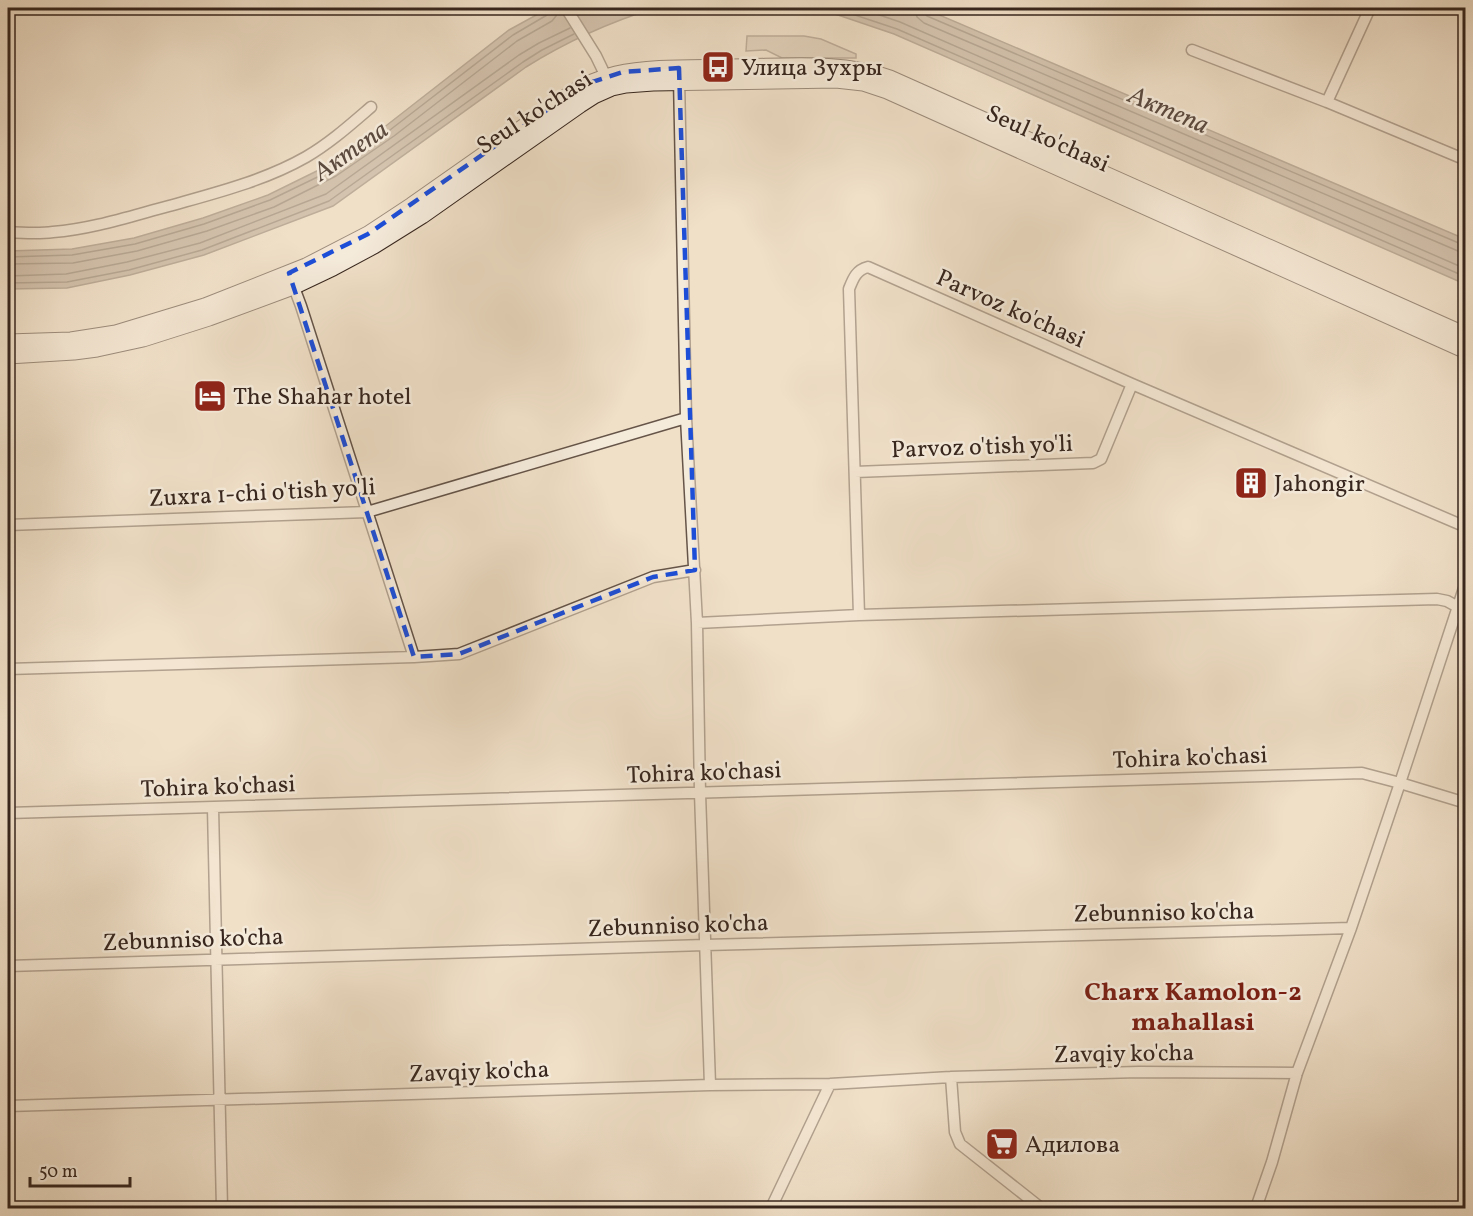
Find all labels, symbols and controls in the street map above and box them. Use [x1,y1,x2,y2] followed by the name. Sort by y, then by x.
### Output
[700,49,736,85] bus stop icon: Улица Зухры
[741,52,882,86] place label: Улица Зухры
[470,63,600,164] street label: Seul ko'chasi
[1121,77,1214,144] water label: Актепа
[980,97,1114,182] street label: Seul ko'chasi
[305,113,396,191] water label: Актепа
[930,262,1090,358] street label: Parvoz ko'chasi
[192,378,228,414] hotel icon: The Shahar hotel
[233,381,411,415] place label: The Shahar hotel
[890,428,1074,468] street label: Parvoz o'tish yo'li
[1233,465,1269,501] building icon: Jahongir
[1274,468,1365,502] place label: Jahongir
[148,471,376,517] street label: Zuxra 1-chi o'tish yo'li
[1112,739,1268,779] street label: Tohira ko'chasi
[626,754,782,794] street label: Tohira ko'chasi
[140,768,296,808] street label: Tohira ko'chasi
[1073,895,1255,933] street label: Zebunniso ko'cha
[587,907,769,947] street label: Zebunniso ko'cha
[102,921,284,961] street label: Zebunniso ko'cha
[1084,975,1302,1041] district label: Charx Kamolon-2 mahallasi
[1053,1037,1195,1073] street label: Zavqiy ko'cha
[408,1054,550,1092] street label: Zavqiy ko'cha
[984,1126,1020,1162] supermarket icon: Адилова
[1025,1129,1120,1163] place label: Адилова
[30,1150,130,1188] scale bar
[39,1160,78,1185] text: 50 m

